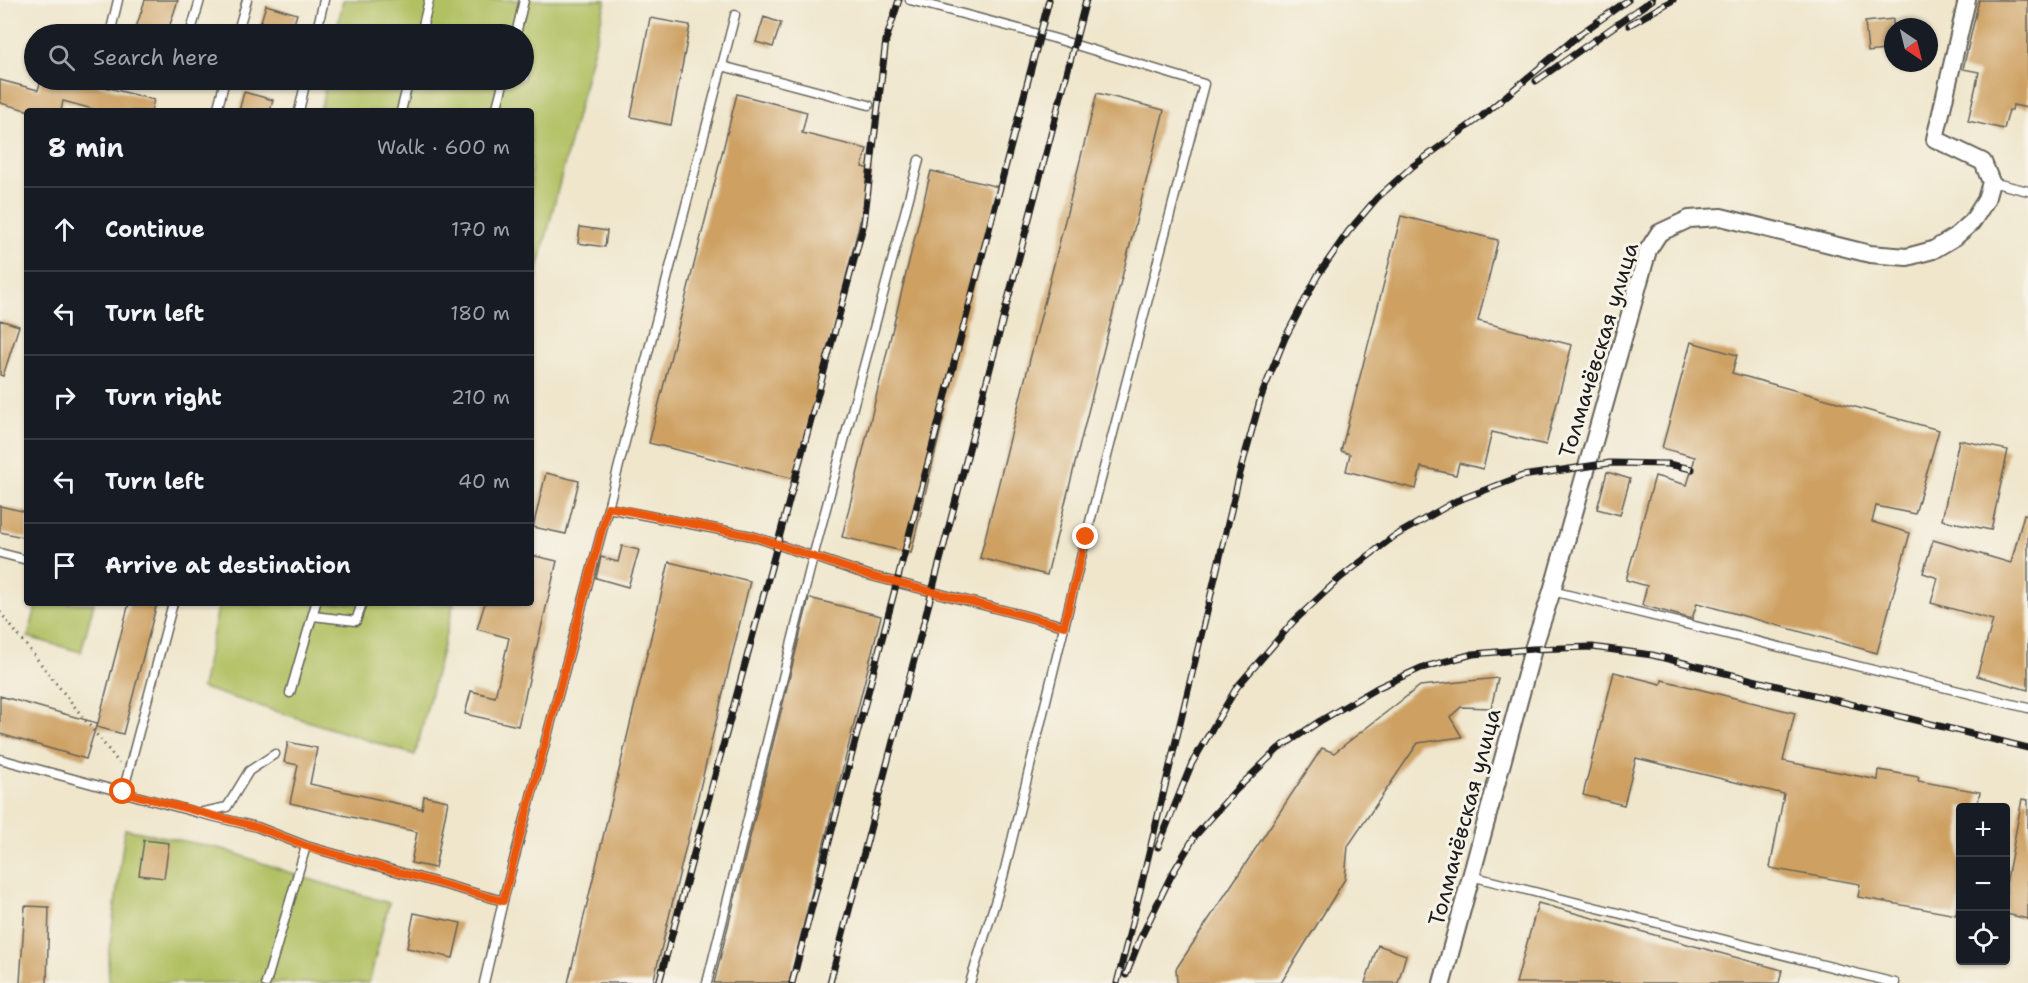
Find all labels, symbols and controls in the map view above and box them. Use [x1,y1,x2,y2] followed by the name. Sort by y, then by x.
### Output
[1884,18,1938,72] north arrow
[24,24,534,90] search box
[45,41,78,74] icon: search
[93,43,219,72] text: Search here
[48,130,124,165] text: 8 min
[377,134,510,160] text: Walk · 600 m
[48,213,81,246] icon: ahead
[105,215,205,244] text: Continue
[451,216,510,242] text: 170 m
[1552,238,1645,462] street label: Толмачёвская улица
[48,297,81,330] icon: left
[105,299,204,328] text: Turn left
[450,300,510,326] text: 180 m
[48,381,81,414] icon: right
[105,383,222,412] text: Turn right
[451,384,510,410] text: 210 m
[48,465,81,498] icon: left
[105,467,204,496] text: Turn left
[458,468,510,494] text: 40 m
[1072,523,1098,549] route end
[48,549,81,582] icon: arrive
[105,551,351,580] text: Arrive at destination
[1421,705,1508,929] street label: Толмачёвская улица
[109,778,135,804] route start
[1956,803,2010,965] map controls
[1956,803,2010,857] button: +
[1956,857,2010,911] button: −
[1956,911,2010,965] button: locate

